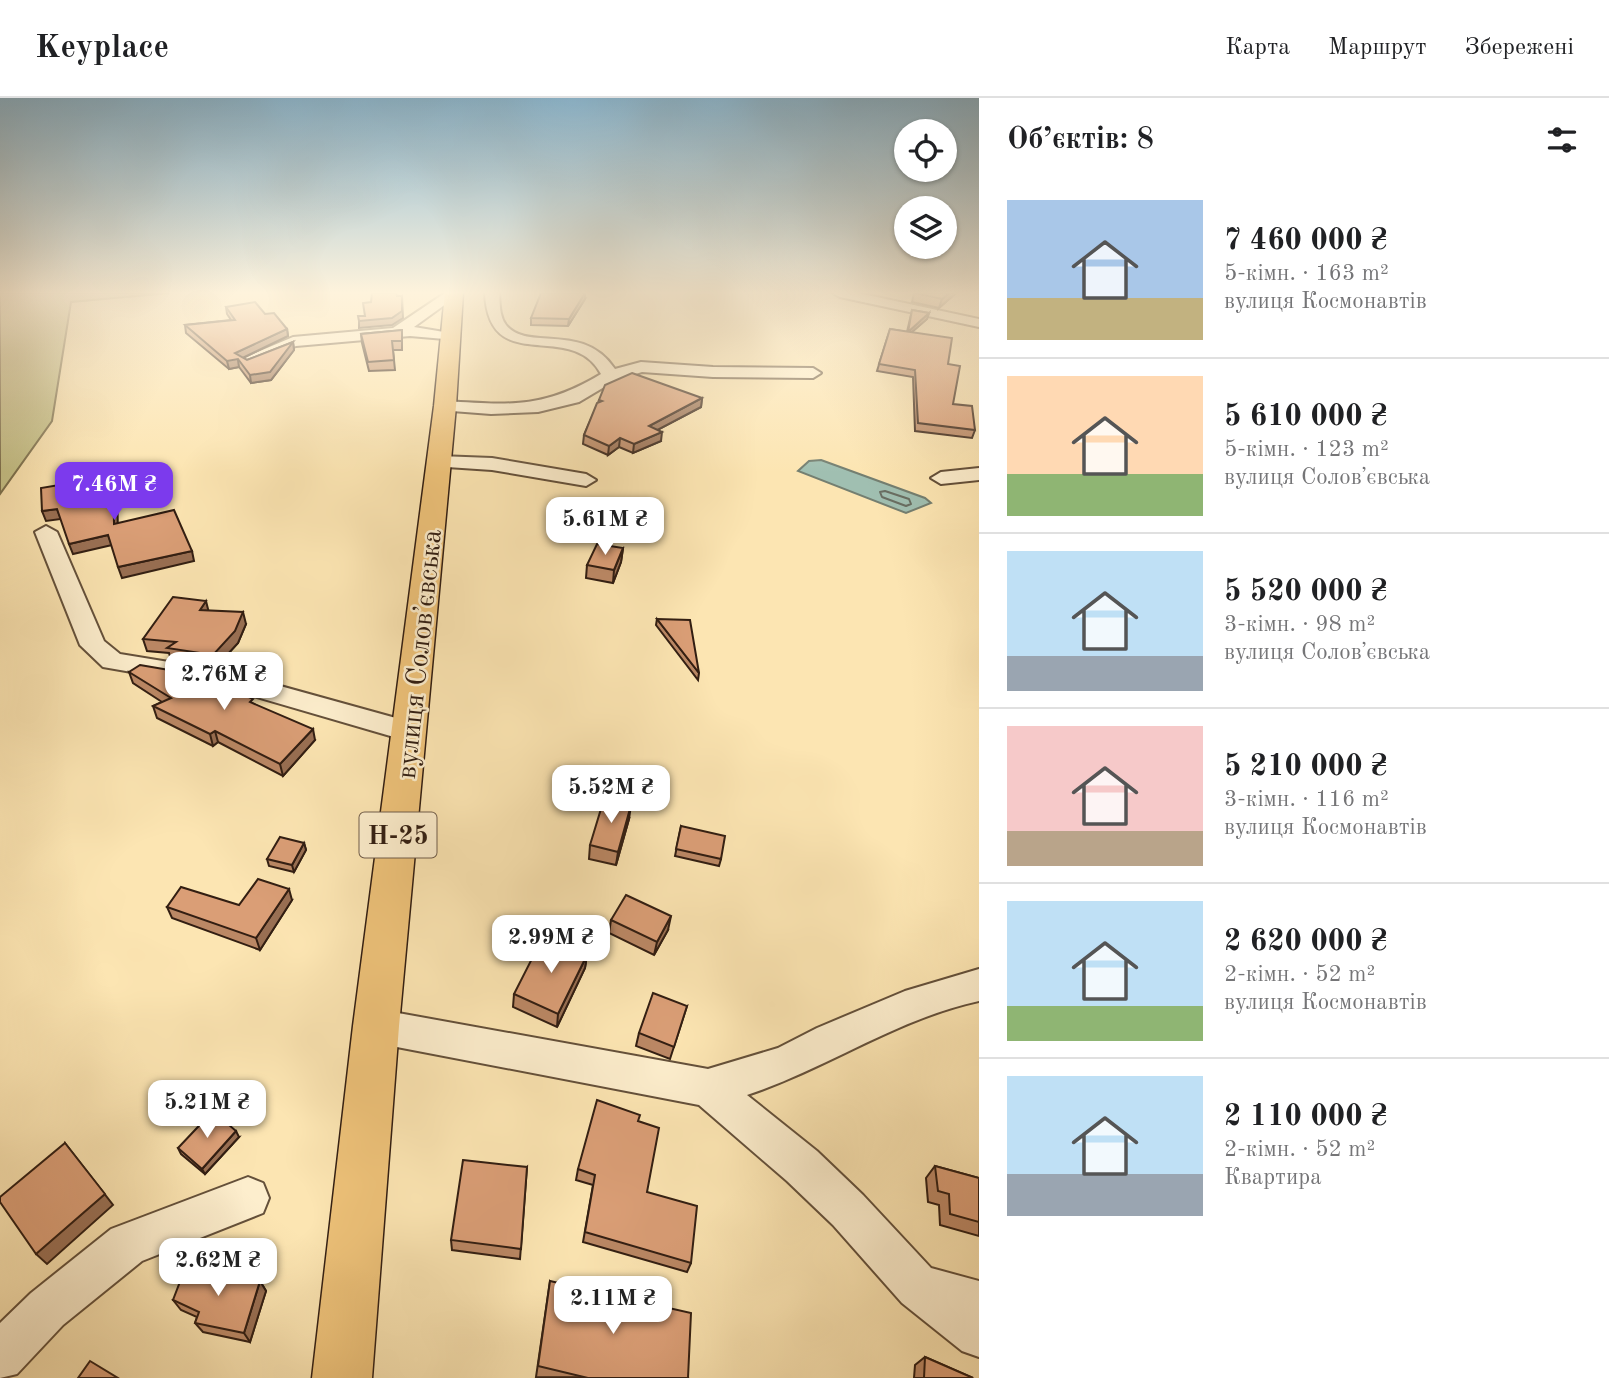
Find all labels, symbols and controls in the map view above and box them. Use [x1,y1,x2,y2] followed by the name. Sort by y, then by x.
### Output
[35,32,169,65] text: Keyplace
[1225,36,1290,60] text: Карта
[1328,36,1427,60] text: Маршрут
[1465,36,1574,60] text: Збережені
[894,119,957,259] map controls
[894,119,957,182] button: locate
[1543,121,1581,159] icon: filters
[1007,125,1154,155] text: Об’єктів: 8
[894,196,957,259] button: layers
[1224,226,1388,256] text: 7 460 000 ₴
[1063,228,1147,312] icon: home
[1224,262,1389,285] text: 5-кімн. · 163 m²
[1224,290,1427,313] text: вулиця Космонавтів
[1224,402,1388,432] text: 5 610 000 ₴
[1063,404,1147,488] icon: home
[1224,438,1389,461] text: 5-кімн. · 123 m²
[49,462,179,522] pin: 7.46M ₴
[1224,466,1430,489] text: вулиця Соловʼєвська
[71,473,157,496] text: 7.46M ₴
[540,498,670,557] pin: 5.61M ₴
[562,508,648,531] text: 5.61M ₴
[394,528,448,781] street label: вулиця Соловʼєвська
[1224,577,1388,607] text: 5 520 000 ₴
[1063,579,1147,663] icon: home
[1224,613,1375,636] text: 3-кімн. · 98 m²
[1224,641,1430,664] text: вулиця Соловʼєвська
[159,652,289,712] pin: 2.76M ₴
[181,663,267,686] text: 2.76M ₴
[1224,752,1388,782] text: 5 210 000 ₴
[1063,754,1147,838] icon: home
[546,766,676,825] pin: 5.52M ₴
[568,776,654,799] text: 5.52M ₴
[1224,788,1389,811] text: 3-кімн. · 116 m²
[360,813,436,858] road number: Н-25
[1224,816,1427,839] text: вулиця Космонавтів
[486,916,616,975] pin: 2.99M ₴
[508,926,594,949] text: 2.99M ₴
[1224,927,1388,957] text: 2 620 000 ₴
[1063,929,1147,1013] icon: home
[1224,963,1375,986] text: 2-кімн. · 52 m²
[1224,991,1427,1014] text: вулиця Космонавтів
[142,1080,272,1140] pin: 5.21M ₴
[164,1091,250,1114] text: 5.21M ₴
[1224,1102,1388,1132] text: 2 110 000 ₴
[1063,1104,1147,1188] icon: home
[1224,1138,1375,1161] text: 2-кімн. · 52 m²
[1224,1166,1322,1189] text: Квартира
[153,1238,283,1298] pin: 2.62M ₴
[175,1249,261,1272] text: 2.62M ₴
[548,1276,678,1336] pin: 2.11M ₴
[570,1287,656,1310] text: 2.11M ₴

